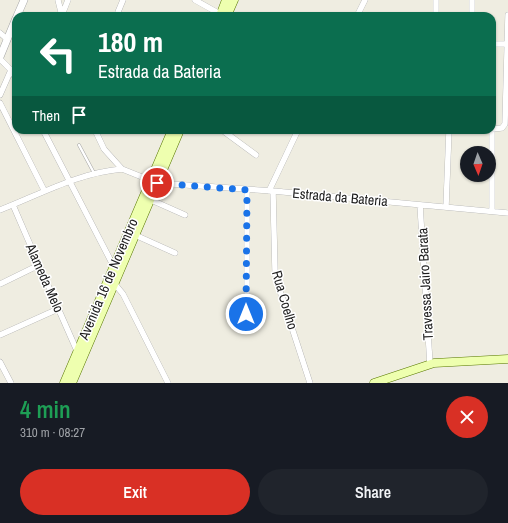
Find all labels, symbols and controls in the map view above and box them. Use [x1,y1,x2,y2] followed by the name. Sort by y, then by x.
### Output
[98,23,163,61] text: 180 m
[32,28,84,80] icon: left
[98,59,221,84] text: Estrada da Bateria
[68,104,90,126] icon: arrive
[32,105,60,126] text: Then
[460,146,496,182] north arrow
[460,146,496,182] map controls
[140,166,174,200] pin
[146,172,168,194] icon: arrive
[292,184,389,210] street label: Estrada da Bateria
[74,216,142,343] street label: Avenida 16 de Novembro
[413,227,437,341] street label: Travessa Jairo Barata
[21,240,68,315] street label: Alameda Melo
[268,268,302,332] street label: Rua Coelho
[225,293,267,335] position arrow
[20,393,71,425] text: 4 min
[446,396,488,438] button: close
[20,424,85,441] text: 310 m · 08:27
[20,469,250,515] button: Exit
[258,469,488,515] button: Share

